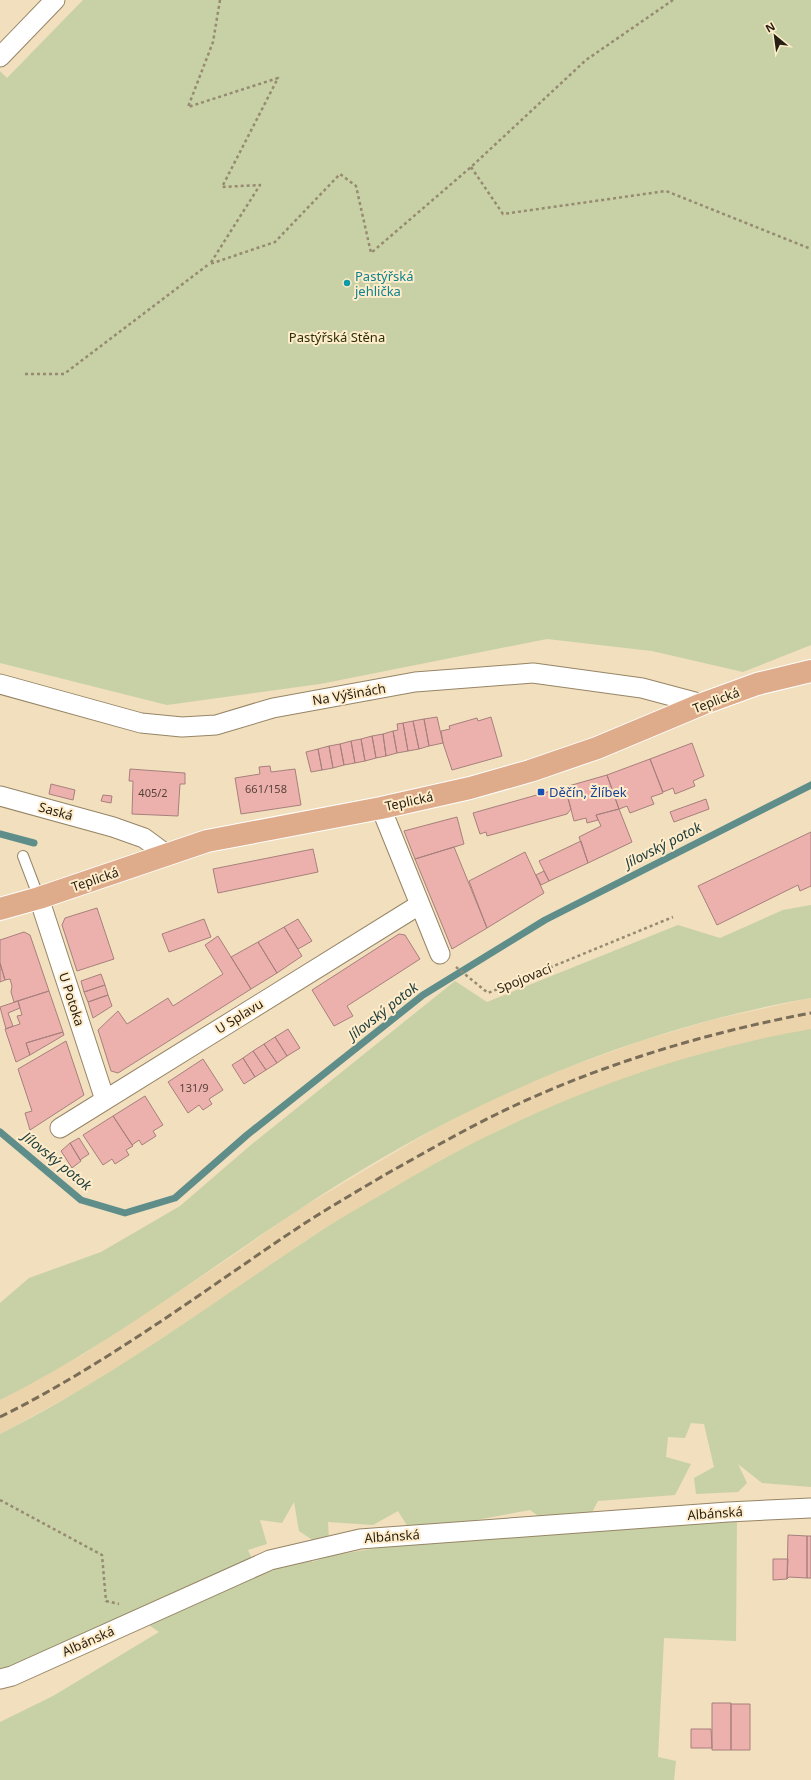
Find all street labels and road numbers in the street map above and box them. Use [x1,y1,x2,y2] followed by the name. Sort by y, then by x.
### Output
[311,679,387,709] street label: Na Výšinách
[690,683,742,717] street label: Teplická
[383,787,435,815] street label: Teplická
[37,798,75,824] street label: Saská
[69,863,121,895] street label: Teplická
[494,959,555,997] street label: Spojovací
[55,970,89,1028] street label: U Potoka
[212,994,266,1038] street label: U Splavu
[687,1502,743,1524] street label: Albánská
[364,1525,420,1547] street label: Albánská
[59,1622,117,1660] street label: Albánská

